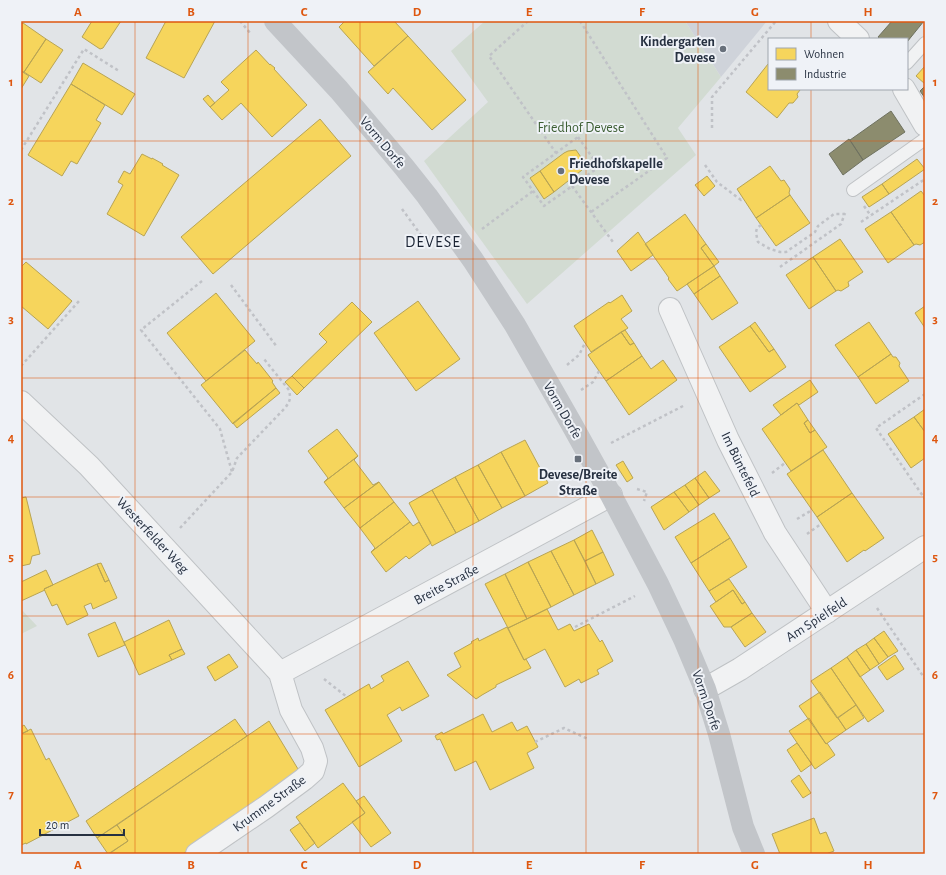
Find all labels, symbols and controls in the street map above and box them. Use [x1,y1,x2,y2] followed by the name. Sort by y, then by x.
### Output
[74,6,82,19] text: A
[187,6,195,19] text: B
[301,6,308,19] text: C
[413,6,422,19] text: D
[526,6,533,19] text: E
[639,6,646,19] text: F
[751,6,759,19] text: G
[863,6,873,19] text: H
[640,35,715,65] place label: Kindergarten Devese
[768,38,908,90] legend
[718,44,728,54] marker: Kindergarten Devese
[804,48,844,60] text: Wohnen
[804,68,846,80] text: Industrie
[9,76,13,89] text: 1
[933,76,937,89] text: 1
[357,114,408,171] street label: Vorm Dorfe
[538,121,624,135] park label: Friedhof Devese
[569,157,663,187] place label: Friedhofskapelle Devese
[556,166,566,176] marker: Friedhofskapelle Devese
[8,195,14,208] text: 2
[932,195,938,208] text: 2
[405,234,461,250] district label: DEVESE
[8,313,14,326] text: 3
[932,313,938,326] text: 3
[540,380,584,441] street label: Vorm Dorfe
[718,430,762,499] street label: Im Büntefeld
[8,432,15,445] text: 4
[932,432,939,445] text: 4
[573,454,583,464] marker: Devese/Breite Straße
[539,468,618,498] place label: Devese/Breite Straße
[114,495,191,577] street label: Westerfelder Weg
[8,551,14,564] text: 5
[932,551,938,564] text: 5
[412,562,481,608] street label: Breite Straße
[784,595,850,645] street label: Am Spielfeld
[689,668,723,732] street label: Vorm Dorfe
[8,669,14,682] text: 6
[932,669,938,682] text: 6
[231,773,309,835] street label: Krumme Straße
[8,788,14,801] text: 7
[932,788,938,801] text: 7
[40,811,124,837] scale bar
[46,819,69,831] text: 20 m
[74,859,82,872] text: A
[187,859,195,872] text: B
[301,859,308,872] text: C
[413,859,422,872] text: D
[526,859,533,872] text: E
[639,859,646,872] text: F
[751,859,759,872] text: G
[863,859,873,872] text: H

